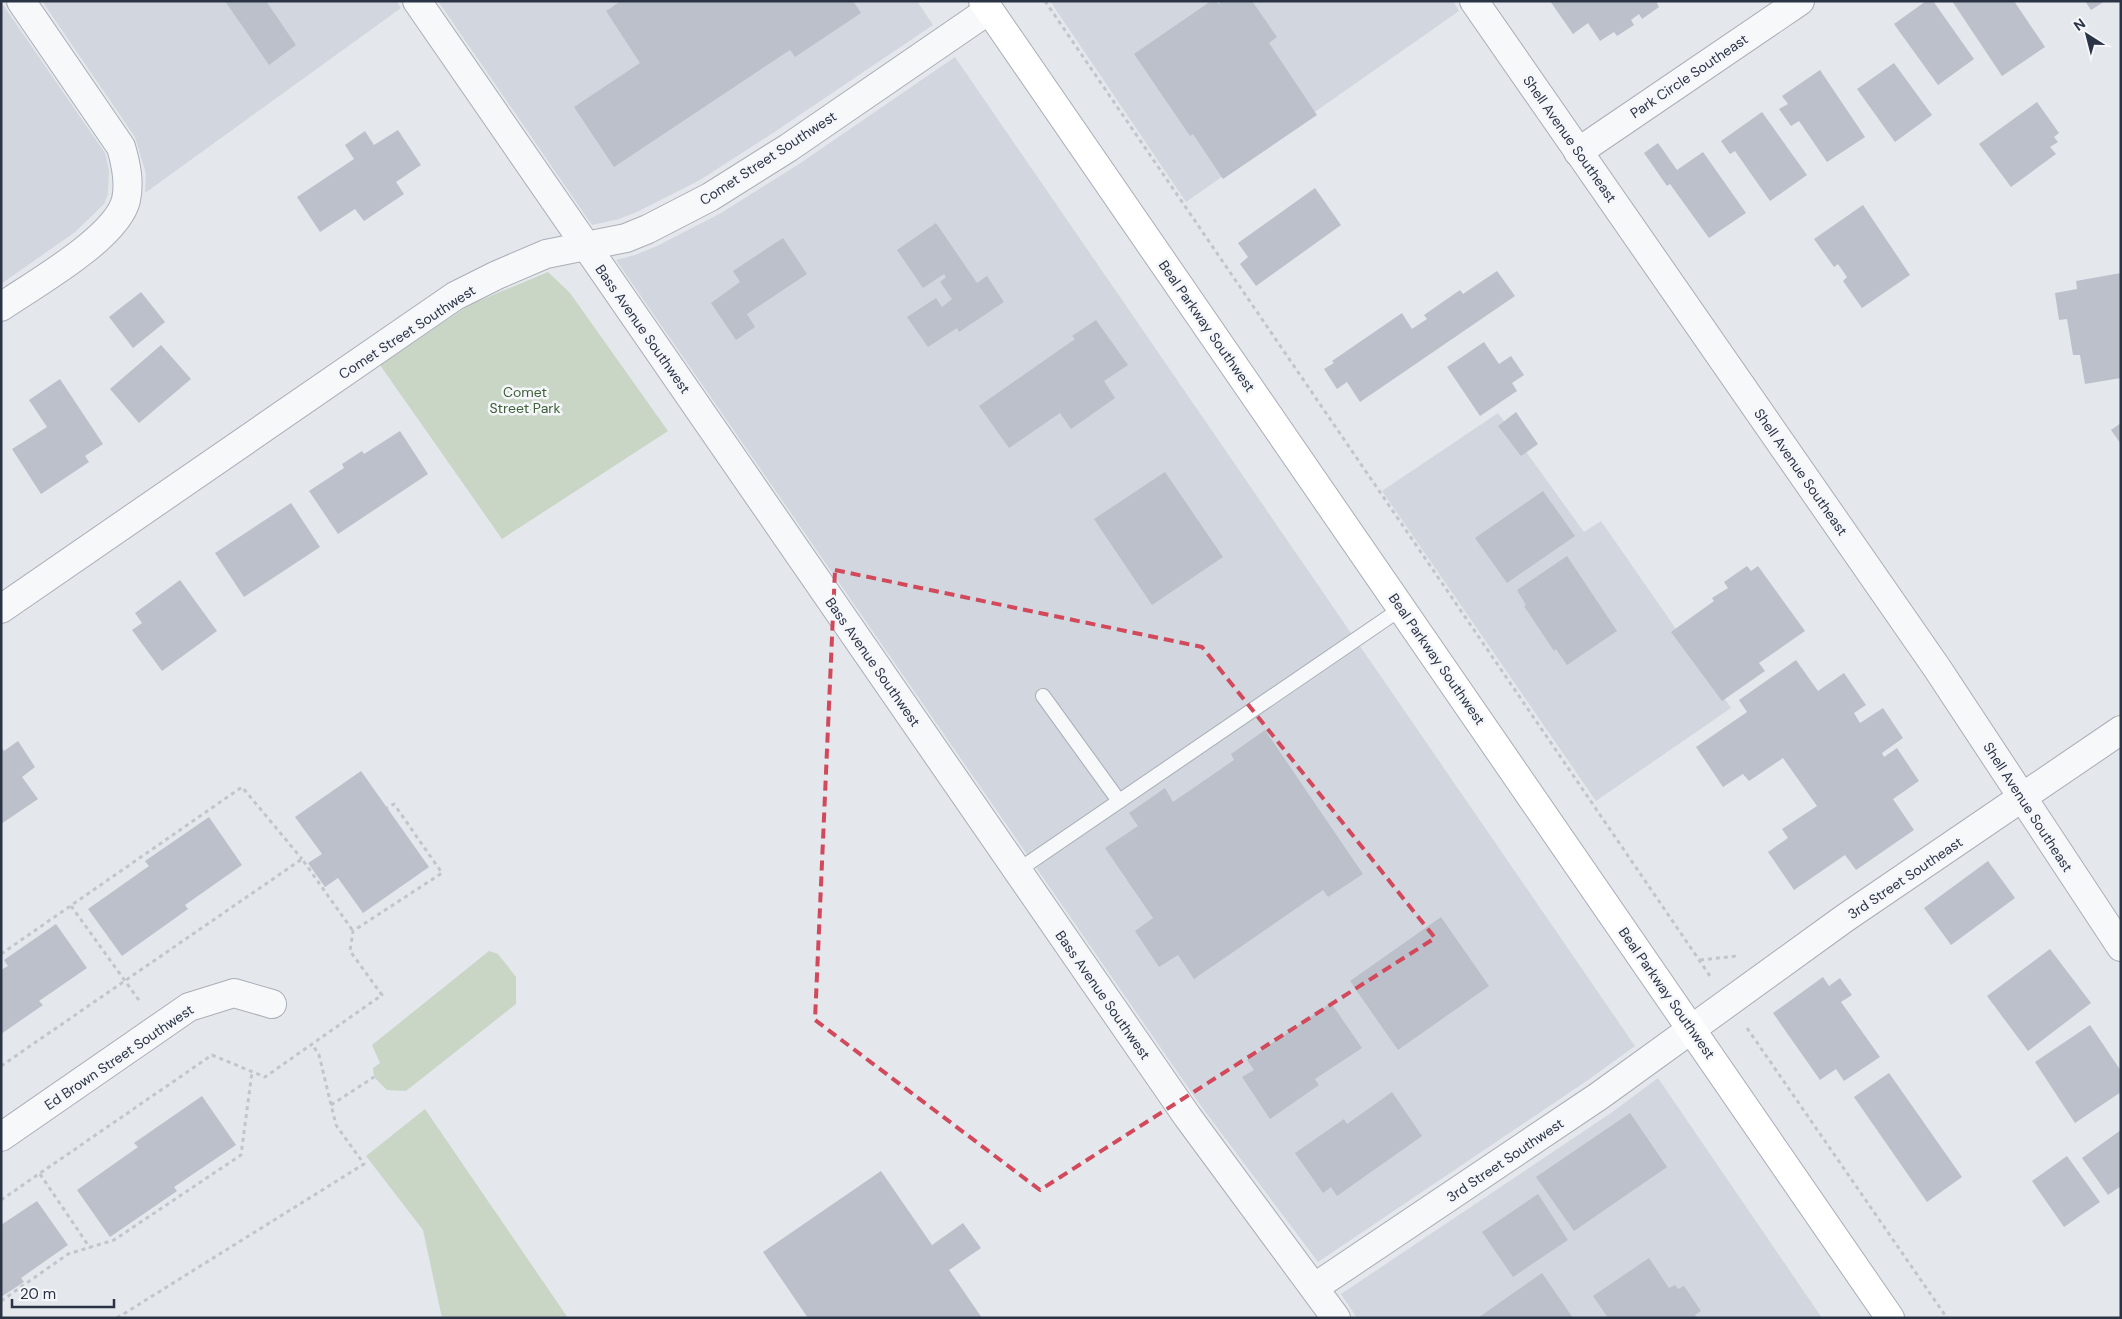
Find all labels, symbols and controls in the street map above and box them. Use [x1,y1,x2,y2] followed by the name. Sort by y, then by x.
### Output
[2062,10,2112,60] north arrow
[2070,14,2089,35] text: N
[1627,30,1751,122] street label: Park Circle Southeast
[1519,72,1621,206] street label: Shell Avenue Southeast
[696,107,840,209] street label: Comet Street Southwest
[1155,257,1259,395] street label: Beal Parkway Southwest
[592,261,694,397] street label: Bass Avenue Southwest
[335,281,479,383] street label: Comet Street Southwest
[489,383,561,417] park label: Comet Street Park
[1750,405,1852,539] street label: Shell Avenue Southeast
[1385,590,1489,728] street label: Beal Parkway Southwest
[822,594,924,730] street label: Bass Avenue Southwest
[1979,739,2077,875] street label: Shell Avenue Southeast
[1844,833,1966,923] street label: 3rd Street Southeast
[1615,924,1719,1062] street label: Beal Parkway Southwest
[1052,927,1154,1063] street label: Bass Avenue Southwest
[41,1000,197,1114] street label: Ed Brown Street Southwest
[1443,1114,1567,1206] street label: 3rd Street Southwest
[12,1276,115,1308] scale bar
[20,1284,56,1304] text: 20 m

